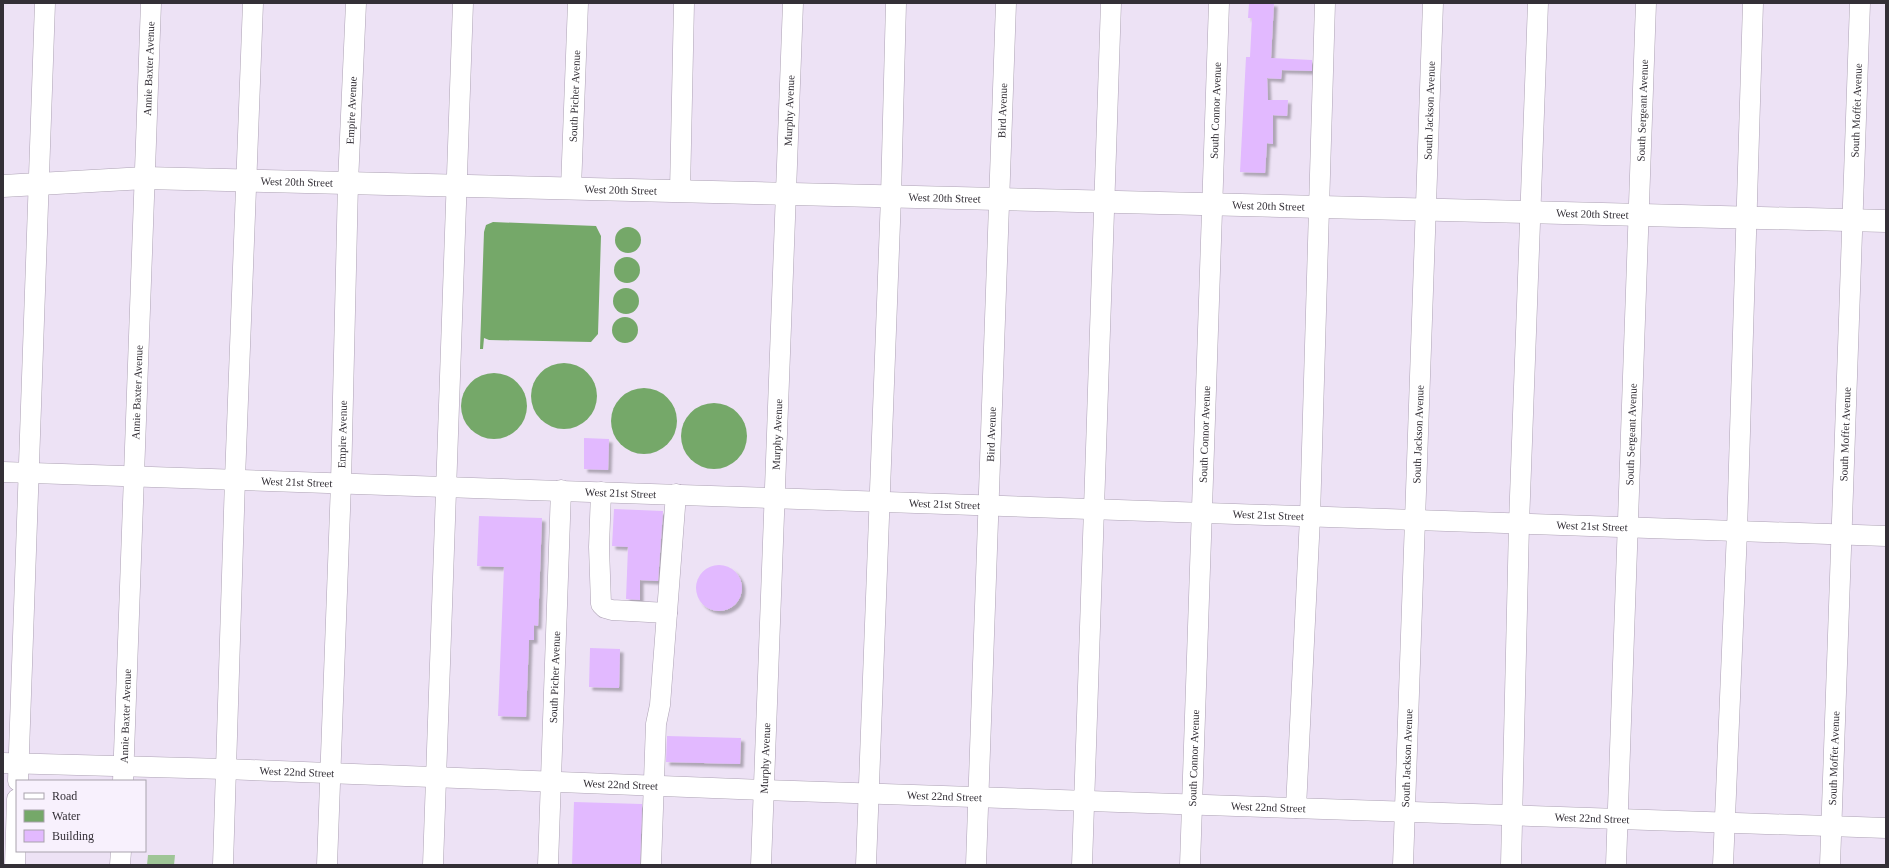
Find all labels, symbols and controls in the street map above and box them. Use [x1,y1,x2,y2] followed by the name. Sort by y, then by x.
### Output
[141,21,156,116] street label: Annie Baxter Avenue
[567,50,582,142] street label: South Picher Avenue
[1634,59,1650,162] street label: South Sergeant Avenue
[1422,61,1437,160] street label: South Jackson Avenue
[1208,62,1223,159] street label: South Connor Avenue
[1849,63,1864,158] street label: South Moffet Avenue
[782,75,796,146] street label: Murphy Avenue
[344,76,359,145] street label: Empire Avenue
[995,83,1009,138] street label: Bird Avenue
[260,175,333,189] street label: West 20th Street
[584,183,657,197] street label: West 20th Street
[908,191,981,205] street label: West 20th Street
[1232,199,1305,213] street label: West 20th Street
[1556,207,1629,221] street label: West 20th Street
[129,345,145,440] street label: Annie Baxter Avenue
[1623,383,1639,486] street label: South Sergeant Avenue
[1197,385,1212,483] street label: South Connor Avenue
[1410,385,1426,484] street label: South Jackson Avenue
[1837,387,1853,482] street label: South Moffet Avenue
[770,398,784,470] street label: Murphy Avenue
[335,400,349,468] street label: Empire Avenue
[984,406,998,462] street label: Bird Avenue
[261,475,333,489] street label: West 21st Street
[585,486,656,500] street label: West 21st Street
[909,497,980,511] street label: West 21st Street
[1232,508,1304,522] street label: West 21st Street
[1556,519,1628,533] street label: West 21st Street
[547,631,562,723] street label: South Picher Avenue
[118,668,133,764] street label: Annie Baxter Avenue
[1399,708,1414,808] street label: South Jackson Avenue
[1186,709,1201,807] street label: South Connor Avenue
[1826,711,1841,805] street label: South Moffet Avenue
[758,722,772,794] street label: Murphy Avenue
[259,764,335,779] street label: West 22nd Street
[583,777,658,792] street label: West 22nd Street
[16,780,146,852] legend
[52,789,77,803] text: Road
[907,789,982,803] street label: West 22nd Street
[1231,800,1306,814] street label: West 22nd Street
[52,809,80,823] text: Water
[1554,811,1630,825] street label: West 22nd Street
[52,829,94,843] text: Building

